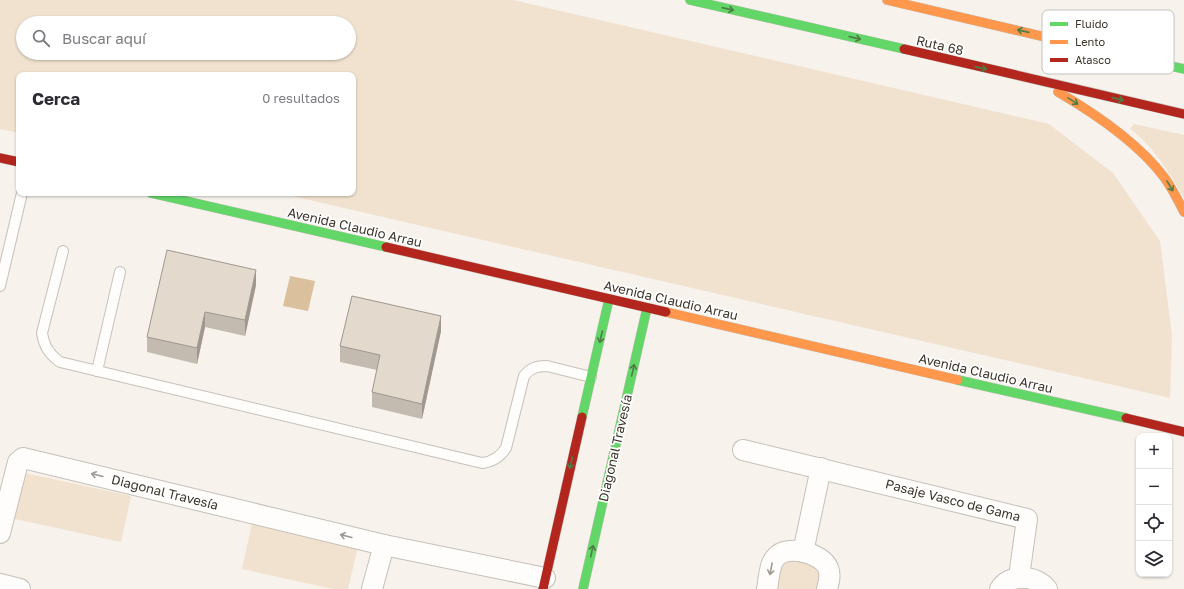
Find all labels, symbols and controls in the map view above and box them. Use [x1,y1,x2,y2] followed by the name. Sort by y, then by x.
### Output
[721,5,734,13] one-way arrow
[1042,10,1174,74] legend
[16,16,356,60] search box
[1075,17,1108,30] text: Fluido
[30,27,52,49] icon: search
[1017,27,1030,35] one-way arrow
[62,29,146,47] text: Buscar aquí
[915,32,965,58] street label: Ruta 68
[848,35,861,43] one-way arrow
[1075,35,1106,48] text: Lento
[1075,53,1111,66] text: Atasco
[974,64,987,72] one-way arrow
[32,88,80,109] text: Cerca
[262,90,340,106] text: 0 resultados
[1111,96,1124,103] one-way arrow
[1067,97,1079,105] one-way arrow
[1166,180,1174,192] one-way arrow
[286,204,424,250] street label: Avenida Claudio Arrau
[602,277,740,323] street label: Avenida Claudio Arrau
[596,330,604,343] one-way arrow
[917,350,1055,396] street label: Avenida Claudio Arrau
[629,363,637,376] one-way arrow
[595,393,635,503] street label: Diagonal Travesía
[1136,433,1172,577] map controls
[1136,433,1172,469] button: +
[567,457,575,470] one-way arrow
[1136,469,1172,505] button: −
[91,471,104,479] one-way arrow
[110,471,220,513] street label: Diagonal Travesía
[884,475,1022,525] street label: Pasaje Vasco de Gama
[1136,505,1172,541] button: locate
[340,531,353,539] one-way arrow
[1136,541,1172,577] button: layers
[588,545,596,558] one-way arrow
[767,562,775,575] one-way arrow

